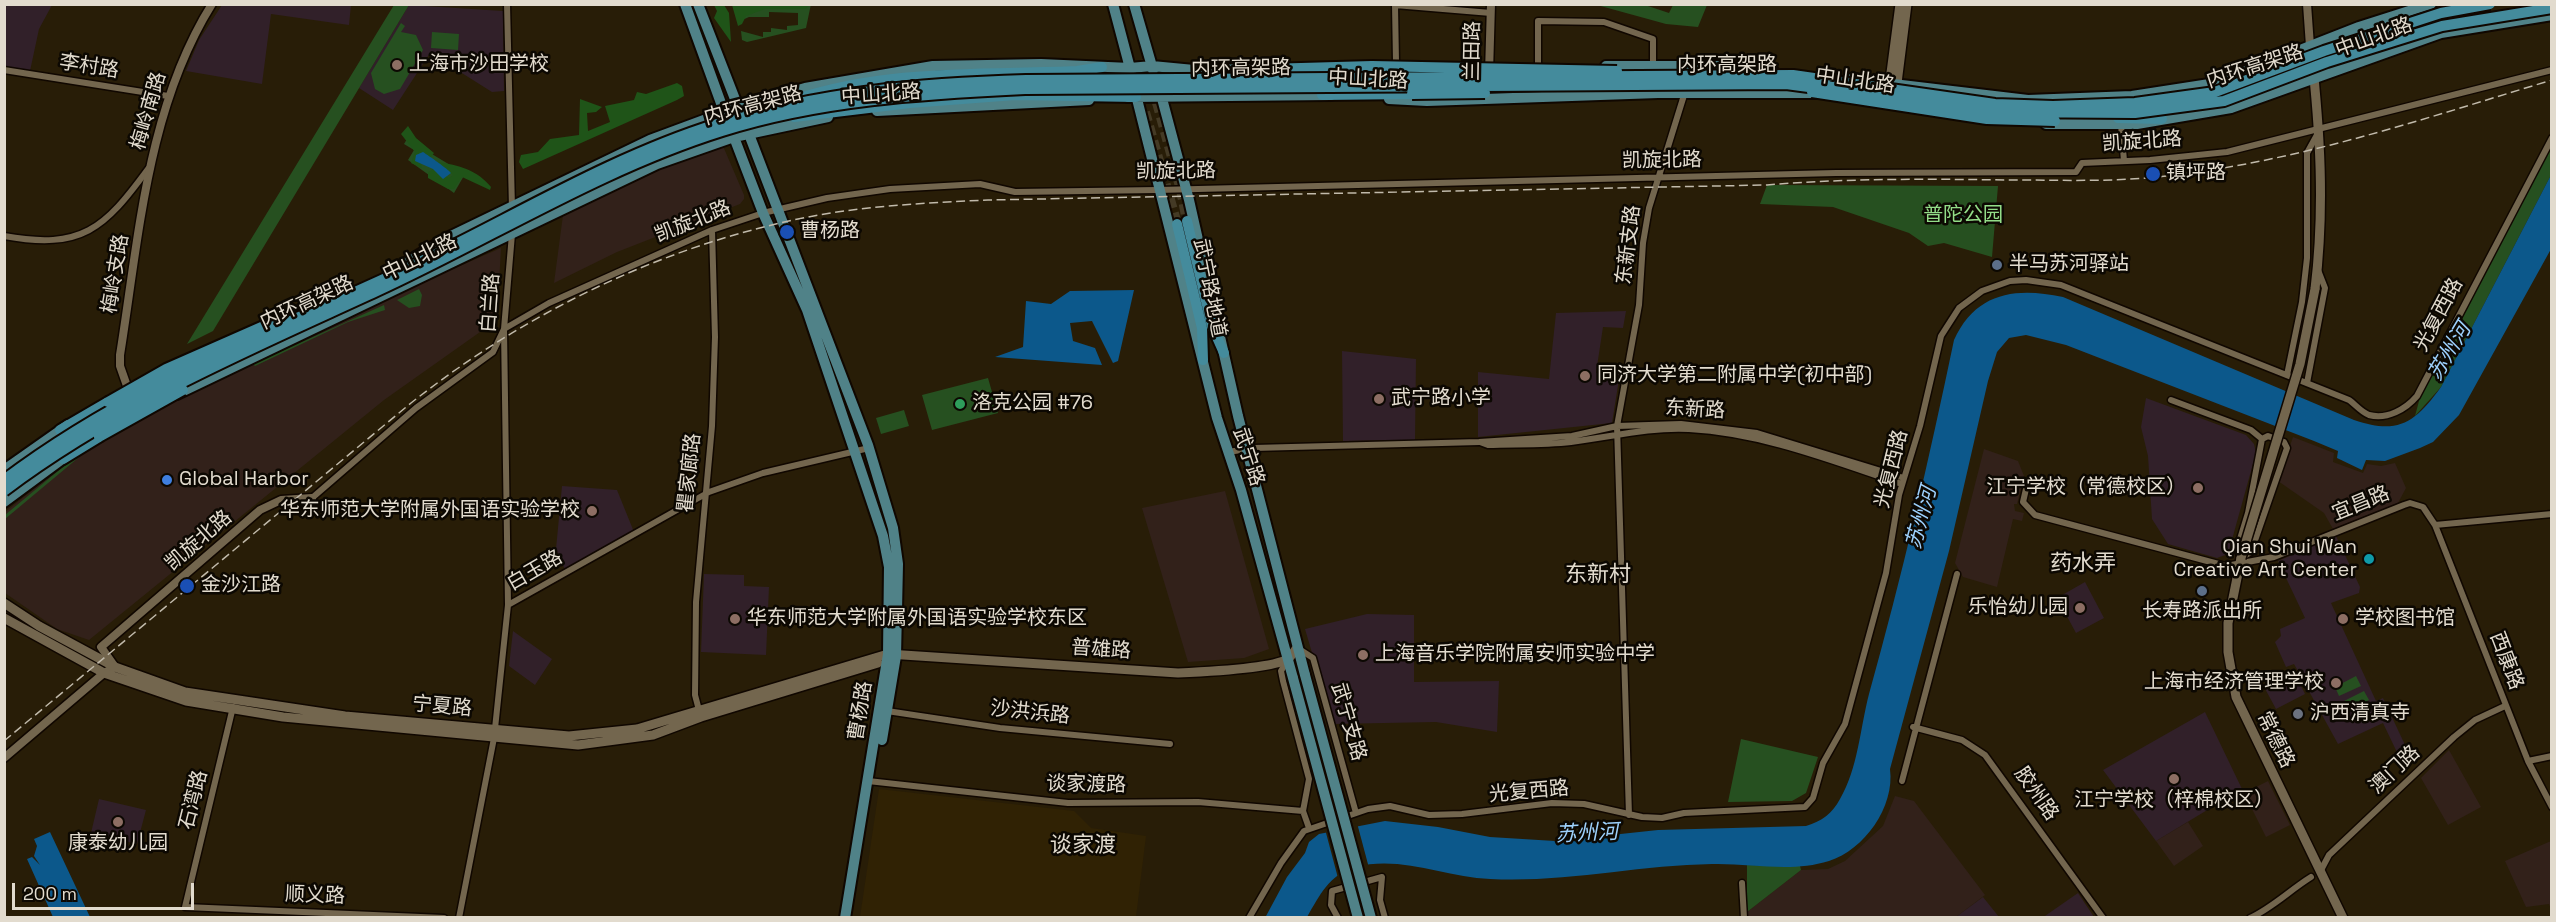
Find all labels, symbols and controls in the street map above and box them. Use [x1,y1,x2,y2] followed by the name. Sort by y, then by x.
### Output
[2332,13,2416,63] street label: 中山北路
[1460,21,1486,81] street label: 兰田路
[2204,40,2306,94] street label: 内环高架路
[57,50,121,84] street label: 李村路
[409,53,549,77] place label: 上海市沙田学校
[1677,54,1777,78] street label: 内环高架路
[1191,56,1291,82] street label: 内环高架路
[390,58,404,72] marker: 上海市沙田学校
[1814,64,1896,98] street label: 中山北路
[1327,66,1409,94] street label: 中山北路
[126,69,172,153] street label: 梅岭南路
[840,80,922,110] street label: 中山北路
[702,81,804,131] street label: 内环高架路
[2101,127,2183,157] street label: 凯旋北路
[1622,148,1702,174] street label: 凯旋北路
[1136,159,1216,185] street label: 凯旋北路
[2166,162,2226,186] place label: 镇坪路
[2144,165,2162,183] marker: 镇坪路
[651,196,735,248] street label: 凯旋北路
[1612,204,1646,286] street label: 东新支路
[1923,204,2003,228] park label: 普陀公园
[800,220,860,244] place label: 曹杨路
[778,223,796,241] marker: 曹杨路
[379,230,461,286] street label: 中山北路
[98,233,134,315] street label: 梅岭支路
[1188,237,1230,339] street label: 武宁路地道
[2009,253,2129,277] place label: 半马苏河驿站
[1990,258,2004,272] marker: 半马苏河驿站
[257,271,357,335] street label: 内环高架路
[477,272,505,334] street label: 白兰路
[2410,274,2468,356] street label: 光复西路
[2423,319,2477,385] water label: 苏州河
[1597,364,1872,388] place label: 同济大学第二附属中学(初中部)
[1578,369,1592,383] marker: 同济大学第二附属中学(初中部)
[1391,387,1491,411] place label: 武宁路小学
[972,392,1093,416] place label: 洛克公园 #76
[1372,392,1386,406] marker: 武宁路小学
[1664,396,1726,424] street label: 东新路
[953,397,967,411] marker: 洛克公园 #76
[1227,425,1269,489] street label: 武宁路
[1871,427,1913,511] street label: 光复西路
[674,432,706,514] street label: 瞿家廊路
[179,468,309,492] place label: Global Harbor
[160,473,174,487] marker: Global Harbor
[1986,476,2186,500] place label: 江宁学校（常德校区）
[2191,481,2205,495] marker: 江宁学校（常德校区）
[2329,482,2393,526] street label: 宜昌路
[1902,484,1942,552] water label: 苏州河
[280,499,580,523] place label: 华东师范大学附属外国语实验学校
[585,504,599,518] marker: 华东师范大学附属外国语实验学校
[161,506,237,576] street label: 凯旋北路
[2173,536,2357,583] place label: Qian Shui Wan Creative Art Center
[503,546,567,596] street label: 白玉路
[2050,551,2116,577] district label: 药水弄
[2362,552,2376,566] marker: Qian Shui Wan Creative Art Center
[1565,562,1631,588] district label: 东新村
[201,574,281,598] place label: 金沙江路
[178,577,196,595] marker: 金沙江路
[2195,584,2209,598] marker: 长寿路派出所
[1968,596,2068,620] place label: 乐怡幼儿园
[2142,600,2262,624] place label: 长寿路派出所
[2073,601,2087,615] marker: 乐怡幼儿园
[747,607,1087,631] place label: 华东师范大学附属外国语实验学校东区
[2355,607,2455,631] place label: 学校图书馆
[728,612,742,626] marker: 华东师范大学附属外国语实验学校东区
[2336,612,2350,626] marker: 学校图书馆
[2484,629,2528,693] street label: 西康路
[1070,636,1132,664] street label: 普雄路
[1375,643,1655,667] place label: 上海音乐学院附属安师实验中学
[1356,648,1370,662] marker: 上海音乐学院附属安师实验中学
[2144,671,2324,695] place label: 上海市经济管理学校
[2329,676,2343,690] marker: 上海市经济管理学校
[844,679,878,743] street label: 曹杨路
[1325,680,1371,764] street label: 武宁支路
[411,692,473,722] street label: 宁夏路
[989,697,1071,729] street label: 沙洪浜路
[2310,702,2410,726] place label: 沪西清真寺
[2291,707,2305,721] marker: 沪西清真寺
[2251,708,2299,772] street label: 常德路
[2365,741,2425,799] street label: 澳门路
[2009,763,2063,825] street label: 胶州路
[175,768,213,832] street label: 石湾路
[1046,772,1126,798] street label: 谈家渡路
[2167,772,2181,786] marker: 江宁学校（梓棉校区）
[1488,777,1570,807] street label: 光复西路
[2074,789,2274,813] place label: 江宁学校（梓棉校区）
[111,815,125,829] marker: 康泰幼儿园
[1555,820,1619,848] water label: 苏州河
[68,832,168,856] place label: 康泰幼儿园
[1050,833,1116,859] district label: 谈家渡
[15,871,196,909] scale bar
[23,882,77,905] text: 200 m
[285,883,345,909] street label: 顺义路

